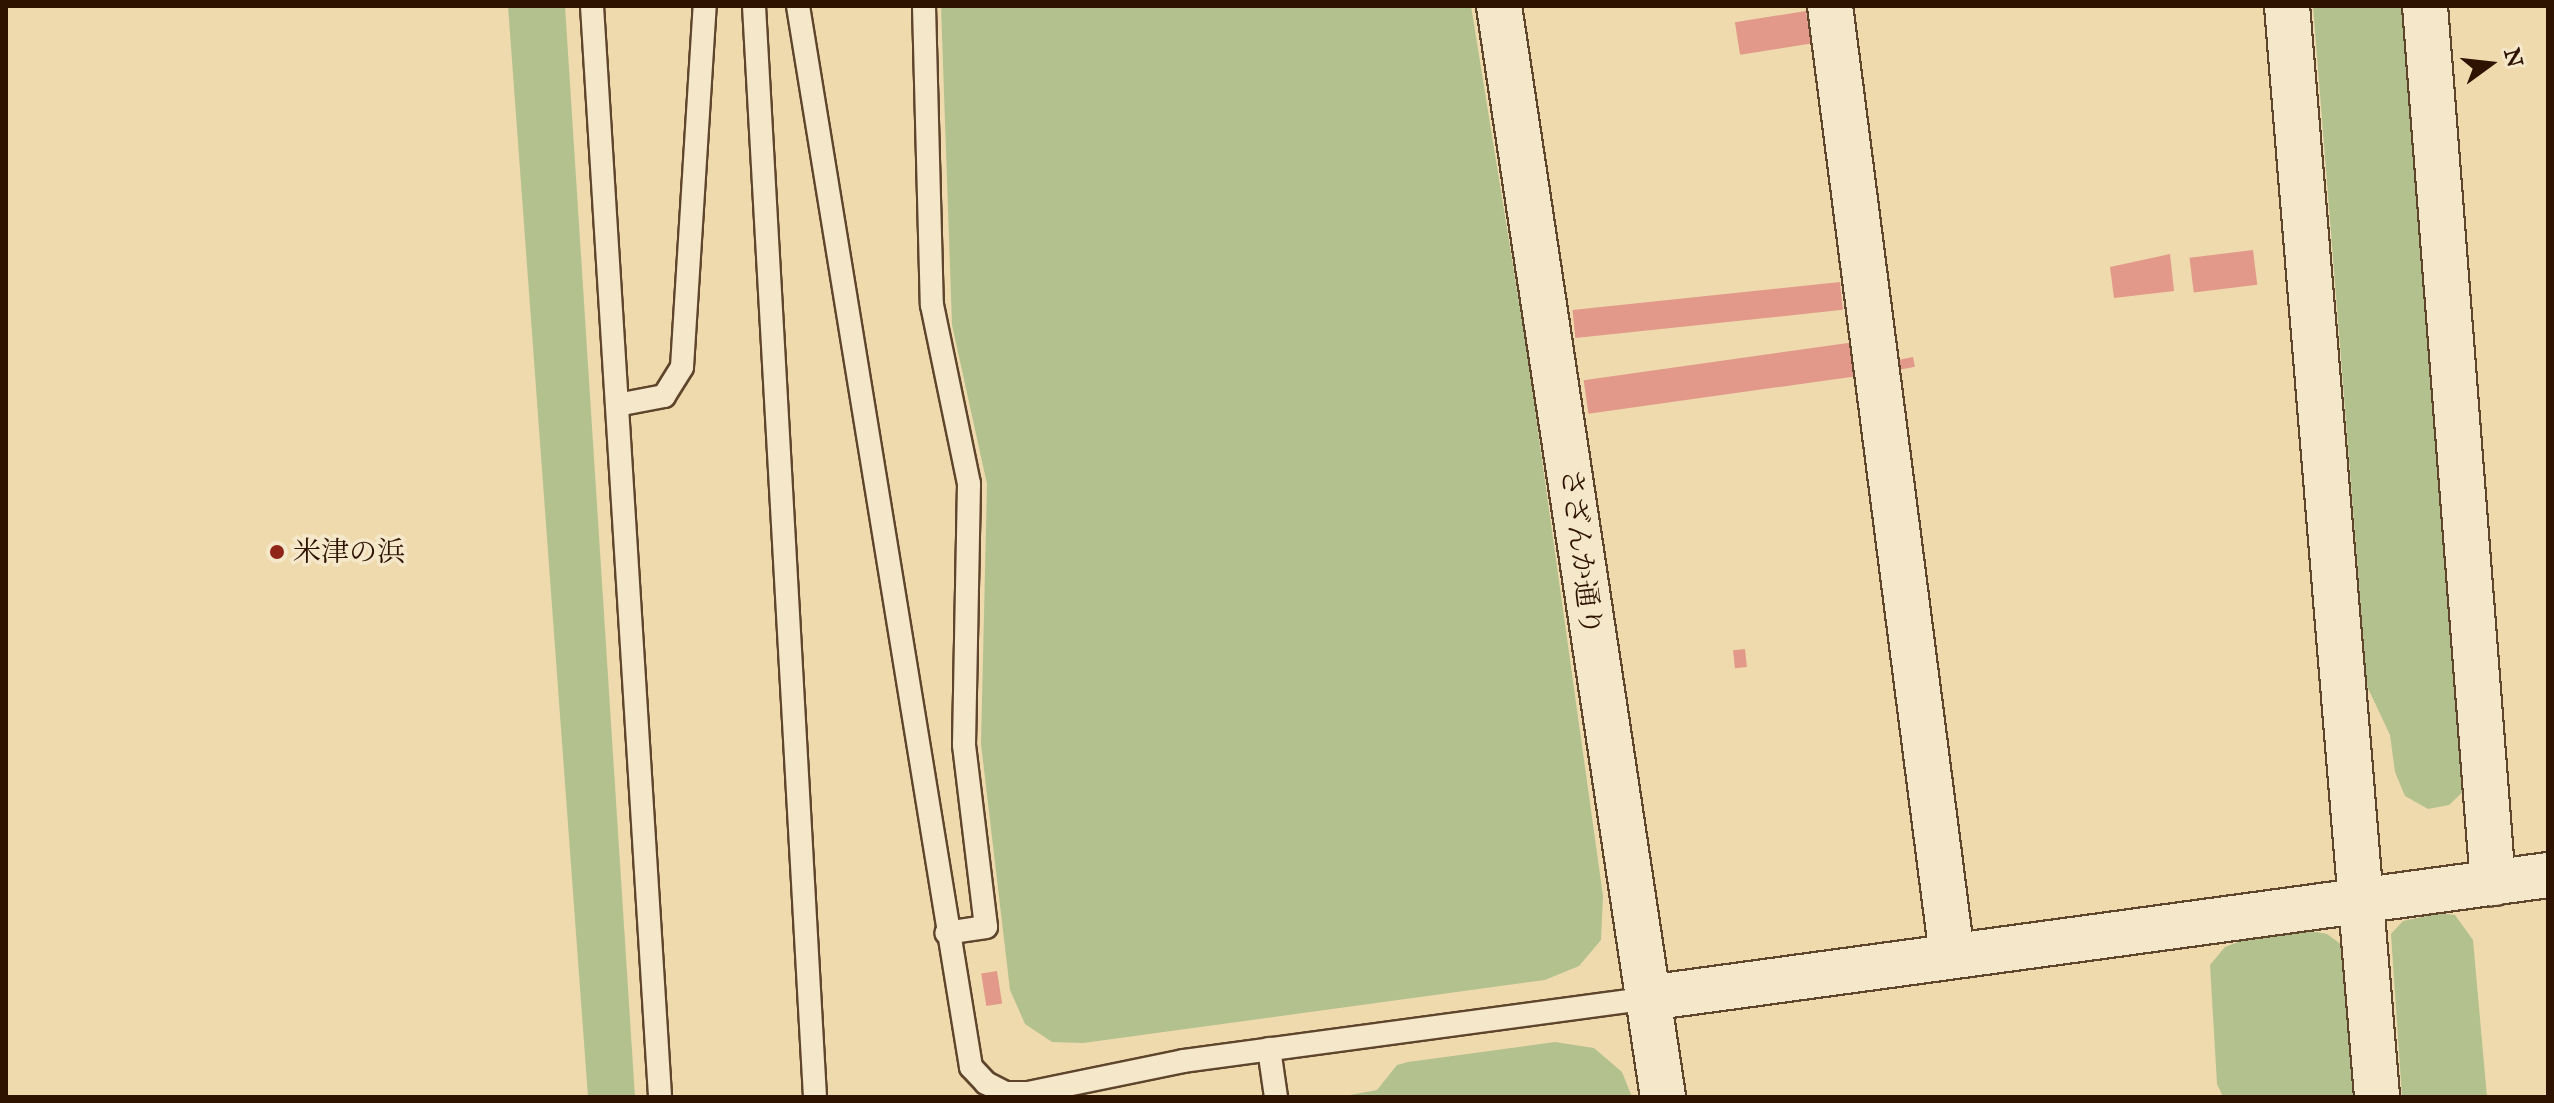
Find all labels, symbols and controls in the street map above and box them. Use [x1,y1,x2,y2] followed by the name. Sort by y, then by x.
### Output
[2450,24,2530,104] north arrow
[2498,45,2529,70] text: N
[1554,467,1608,637] street label: さざんか通り
[293,535,405,569] place label: 米津の浜
[268,543,286,561] marker: 米津の浜

